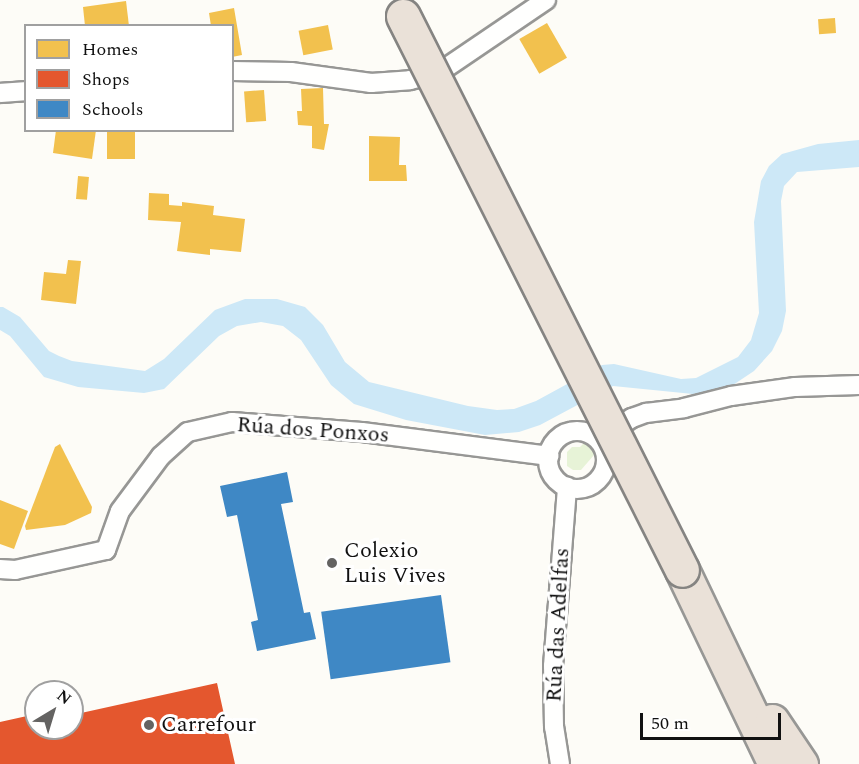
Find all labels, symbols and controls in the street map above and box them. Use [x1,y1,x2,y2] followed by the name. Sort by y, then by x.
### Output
[24,24,234,132] legend
[82,36,138,63] text: Homes
[82,66,130,93] text: Shops
[82,96,144,123] text: Schools
[236,412,390,448] street label: Rúa dos Ponxos
[344,537,446,588] place label: Colexio Luis Vives
[541,547,575,703] street label: Rúa das Adelfas
[325,556,339,570] marker: Colexio Luis Vives
[24,680,84,740] north arrow
[51,684,76,711] text: N
[643,701,784,739] scale bar
[651,710,689,737] text: 50 m
[161,712,256,738] place label: Carrefour
[142,718,156,732] marker: Carrefour

